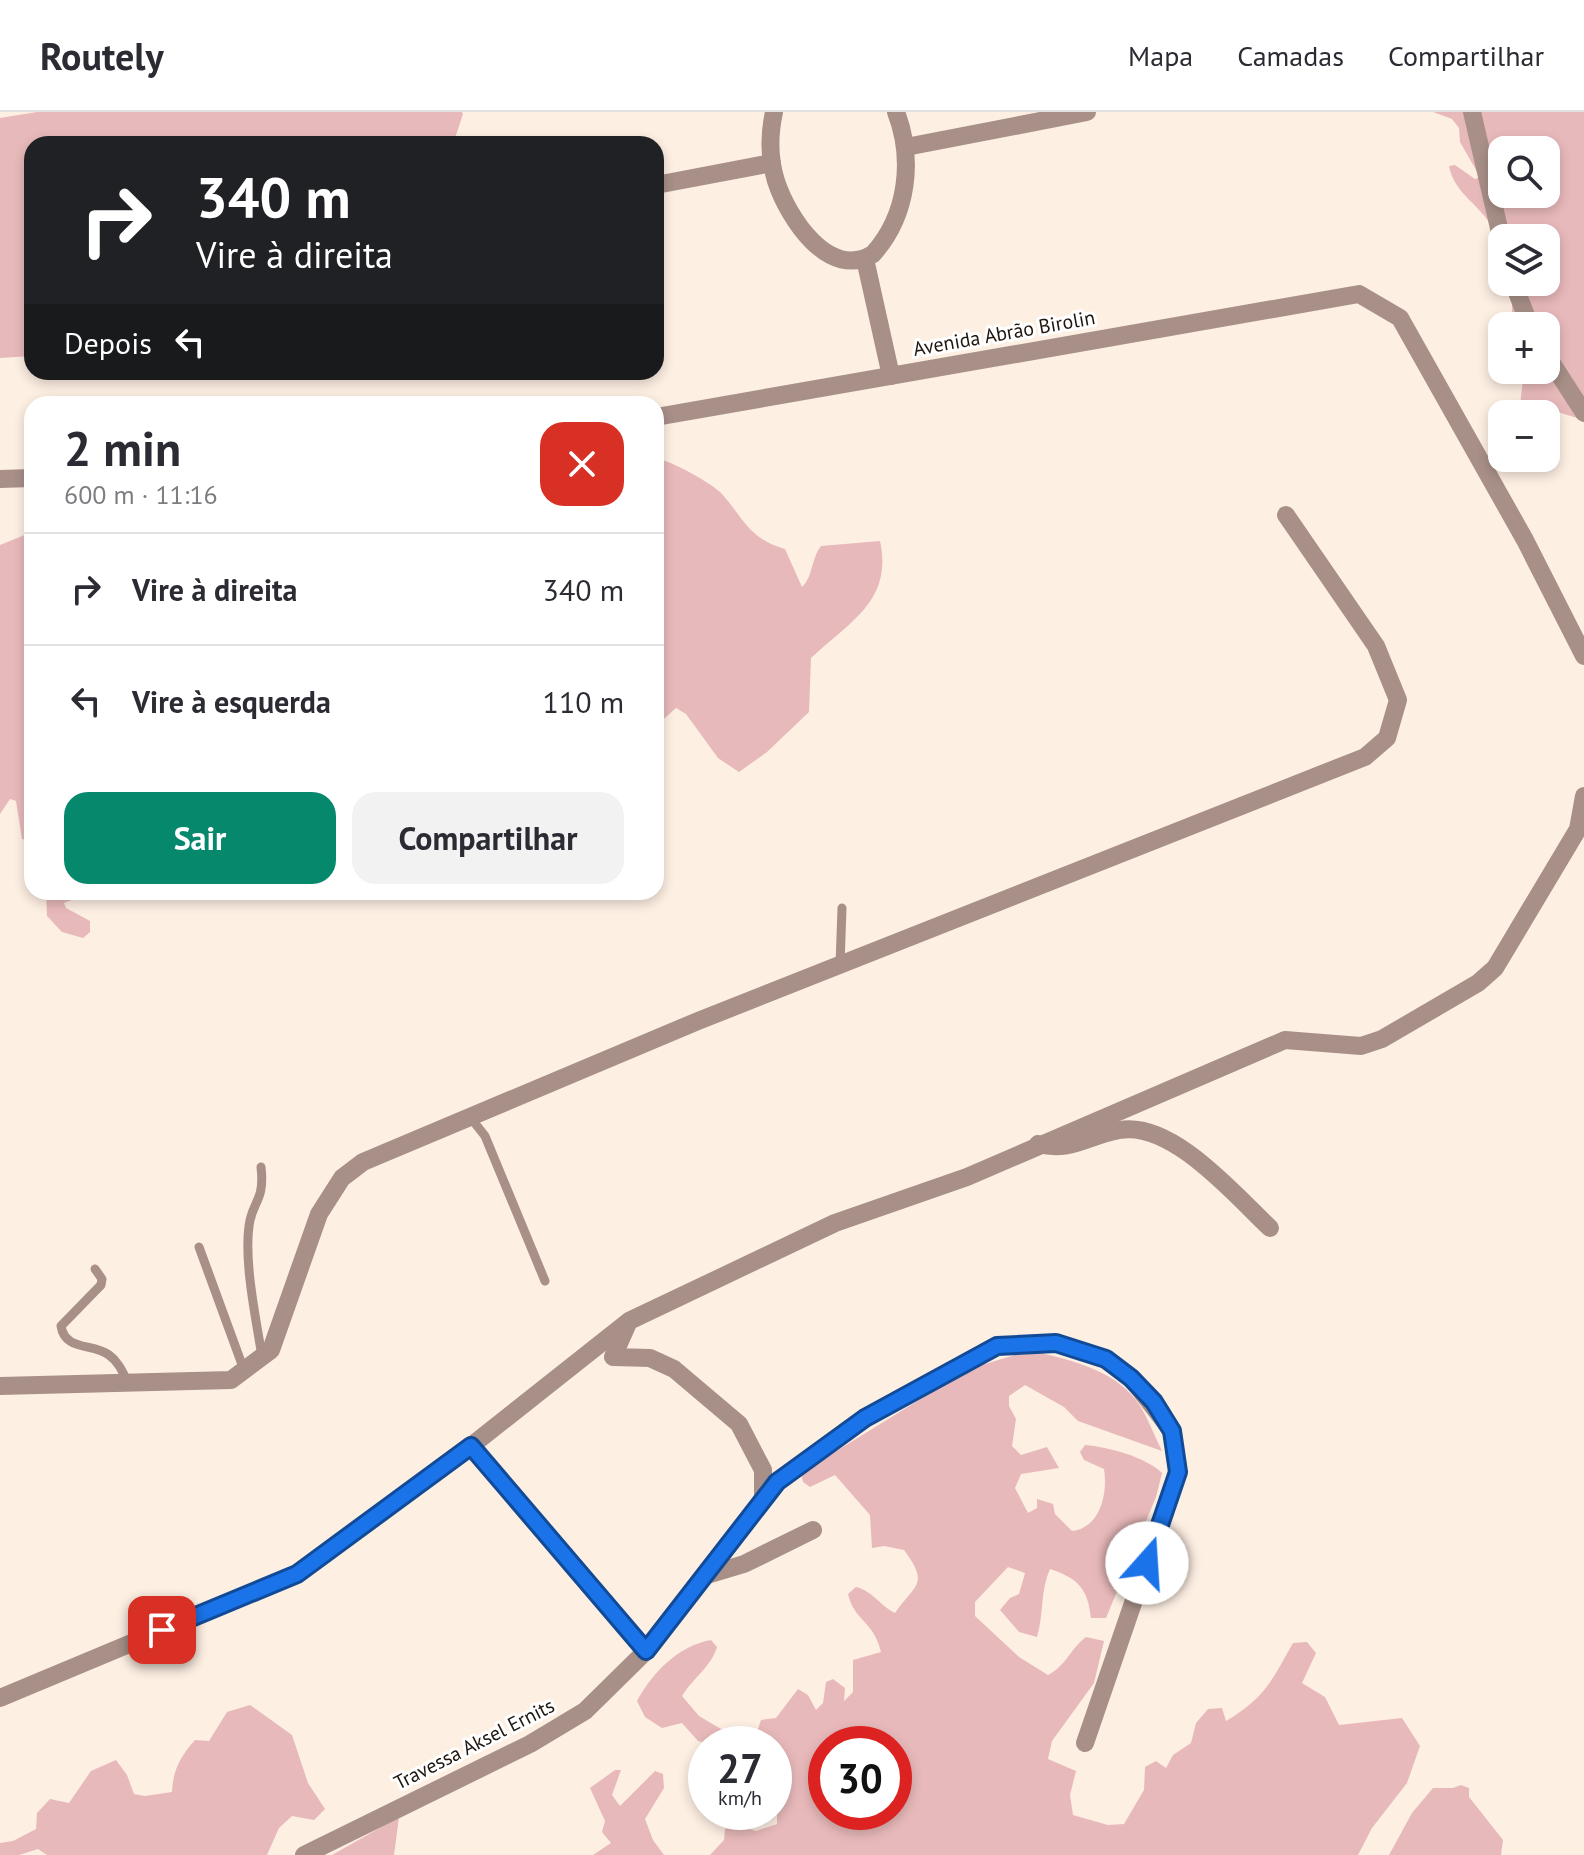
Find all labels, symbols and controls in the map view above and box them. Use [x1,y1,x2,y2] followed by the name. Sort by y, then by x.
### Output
[40,31,164,80] text: Routely
[1128,37,1193,74] text: Mapa
[1237,37,1344,74] text: Camadas
[1388,37,1544,74] text: Compartilhar
[1488,136,1560,472] map controls
[1488,136,1560,208] button: search
[196,161,351,233] text: 340 m
[64,168,168,272] icon: right
[1488,224,1560,296] button: layers
[196,231,393,278] text: Vire à direita
[911,304,1097,362] street label: Avenida Abrão Birolin
[1488,312,1560,384] button: +
[168,320,212,364] icon: left
[64,323,152,362] text: Depois
[1488,400,1560,472] button: −
[64,417,181,479] text: 2 min
[540,422,624,506] button: close
[64,478,218,511] text: 600 m · 11:16
[64,567,108,611] icon: right
[132,570,297,609] text: Vire à direita
[543,570,624,609] text: 340 m
[64,679,108,723] icon: left
[132,682,331,721] text: Vire à esquerda
[543,682,624,721] text: 110 m
[64,792,336,884] button: Sair
[352,792,624,884] button: Compartilhar
[1105,1521,1189,1605] position arrow
[128,1596,196,1664] pin
[140,1608,184,1652] icon: arrive
[389,1692,559,1796] street label: Travessa Aksel Ernits
[808,1726,912,1830] speed limit sign: 30
[717,1742,763,1794] text: 27
[718,1785,762,1811] text: km/h

